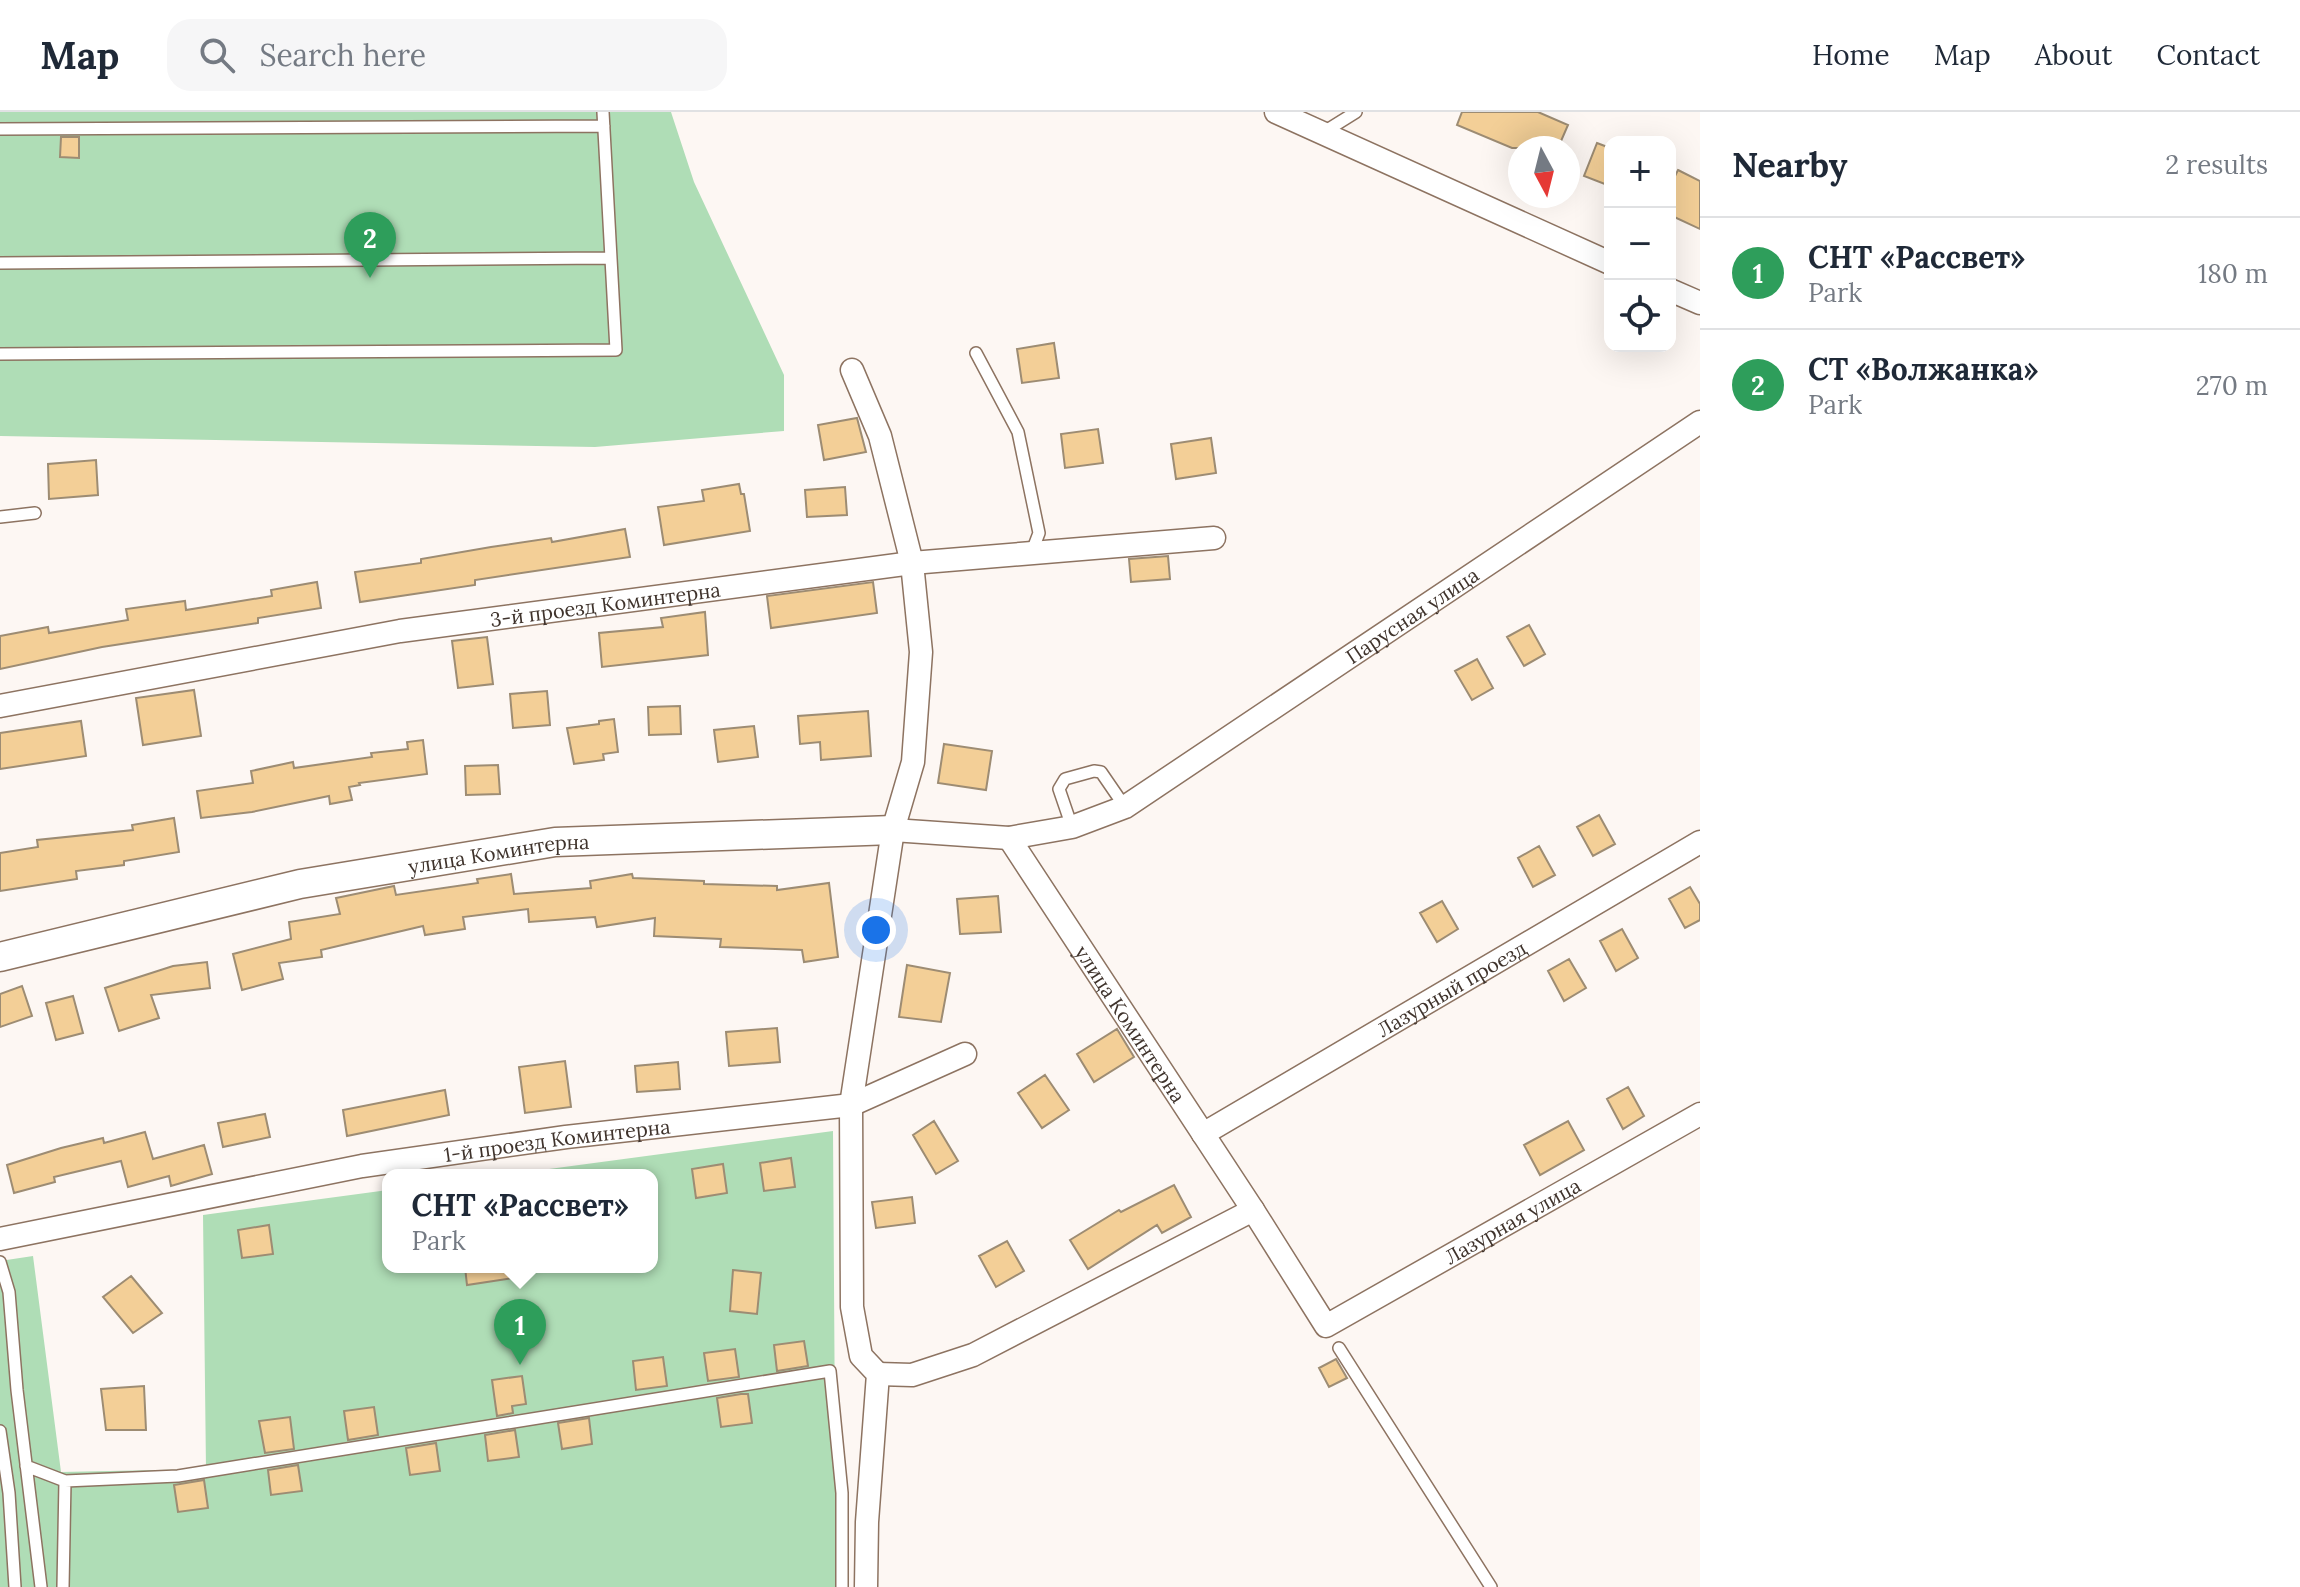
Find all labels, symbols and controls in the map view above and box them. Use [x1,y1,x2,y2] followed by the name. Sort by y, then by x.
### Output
[167,19,727,91] search box
[40,31,119,79] text: Map
[195,33,239,77] icon: search
[259,36,426,74] text: Search here
[1812,37,1890,73] text: Home
[1934,37,1991,73] text: Map
[2035,37,2112,73] text: About
[2156,37,2260,73] text: Contact
[1508,136,1580,208] north arrow
[1604,136,1676,352] map controls
[1604,136,1676,208] button: +
[1732,143,1848,186] text: Nearby
[2165,148,2268,181] text: 2 results
[1604,208,1676,280] button: −
[344,212,396,278] pin: 2
[1808,238,2025,276] text: СНТ «Рассвет»
[1753,257,1763,290] text: 1
[2198,257,2268,290] text: 180 m
[1808,276,1862,309] text: Park
[1604,280,1676,352] button: locate
[1808,350,2038,388] text: СТ «Волжанка»
[1751,369,1765,402] text: 2
[2196,369,2268,402] text: 270 m
[1808,388,1862,421] text: Park
[1341,562,1483,668] street label: Парусная улица
[489,576,722,631] street label: 3-й проезд Коминтерна
[406,828,590,879] street label: улица Коминтерна
[856,910,896,950] your location
[1372,934,1531,1042] street label: Лазурный проезд
[1070,940,1191,1107] street label: улица Коминтерна
[442,1113,671,1167] street label: 1-й проезд Коминтерна
[382,1169,658,1273] popup
[1440,1172,1585,1269] street label: Лазурная улица
[412,1186,629,1224] text: СНТ «Рассвет»
[412,1224,466,1257] text: Park
[494,1299,546,1365] pin: 1

